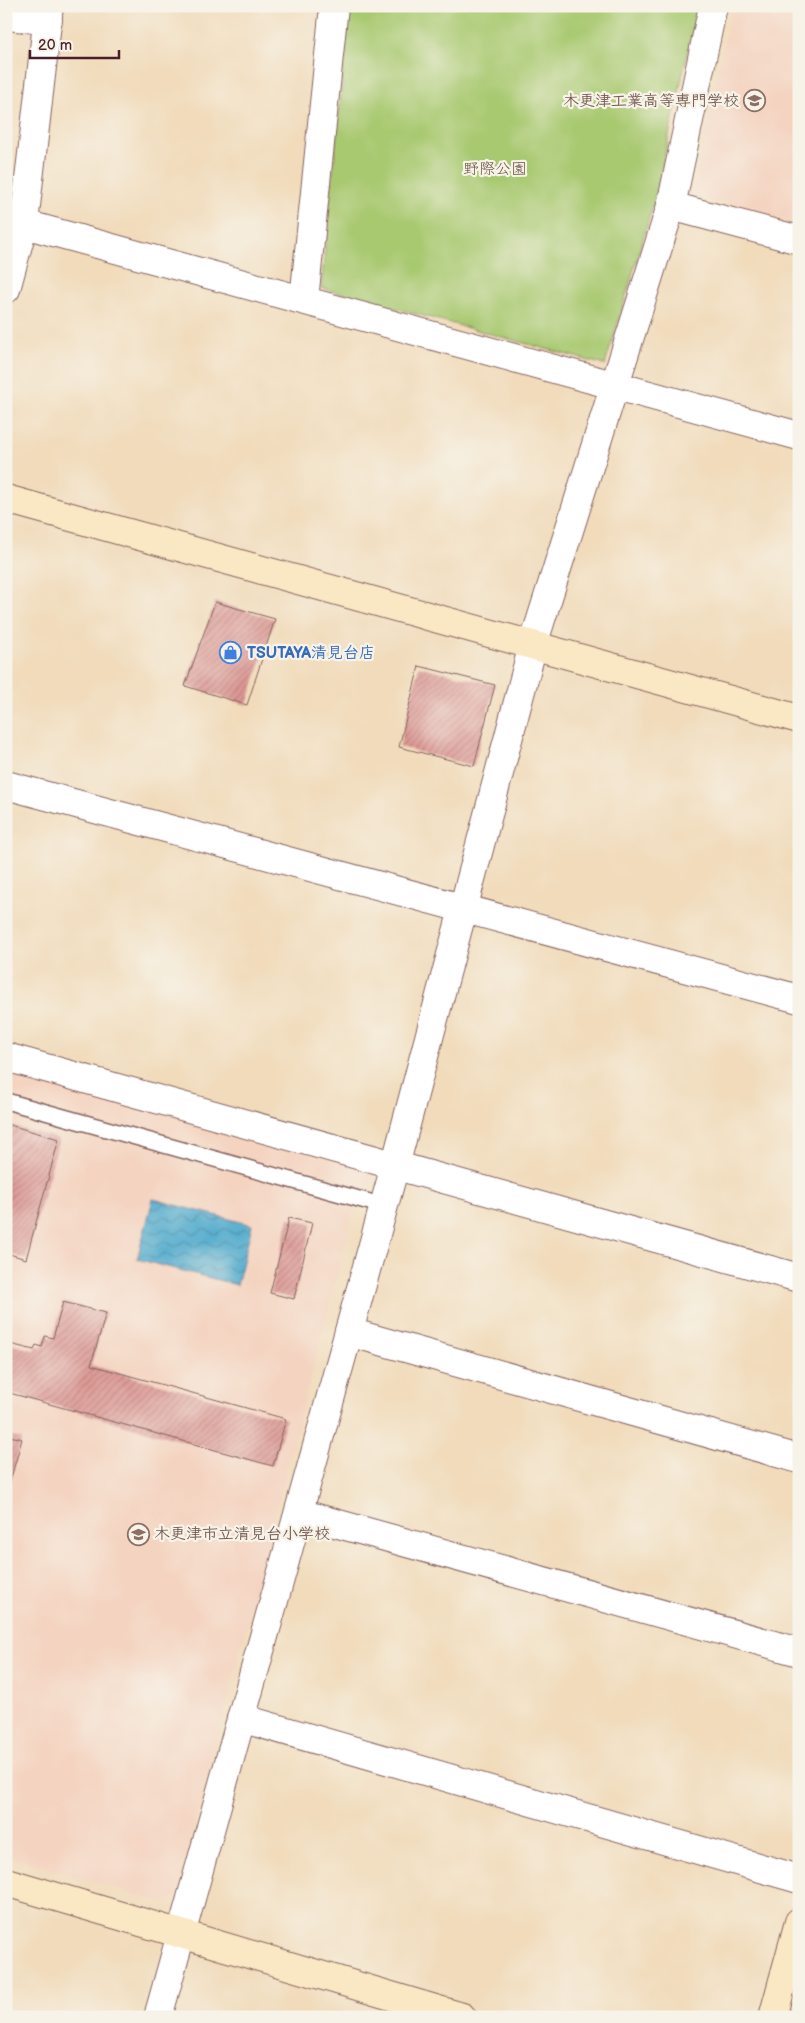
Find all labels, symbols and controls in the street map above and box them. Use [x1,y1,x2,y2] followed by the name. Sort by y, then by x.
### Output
[30,28,119,60] scale bar
[38,36,72,55] text: 20 m
[743,89,767,113] school or university icon: 木更津工業高等専門学校
[563,92,739,111] place label: 木更津工業高等専門学校
[463,160,527,179] park label: 野際公園
[219,641,243,665] shop icon: TSUTAYA清見台店
[247,644,375,663] place label: TSUTAYA清見台店
[126,1522,150,1546] school or university icon: 木更津市立清見台小学校
[154,1525,330,1544] place label: 木更津市立清見台小学校

